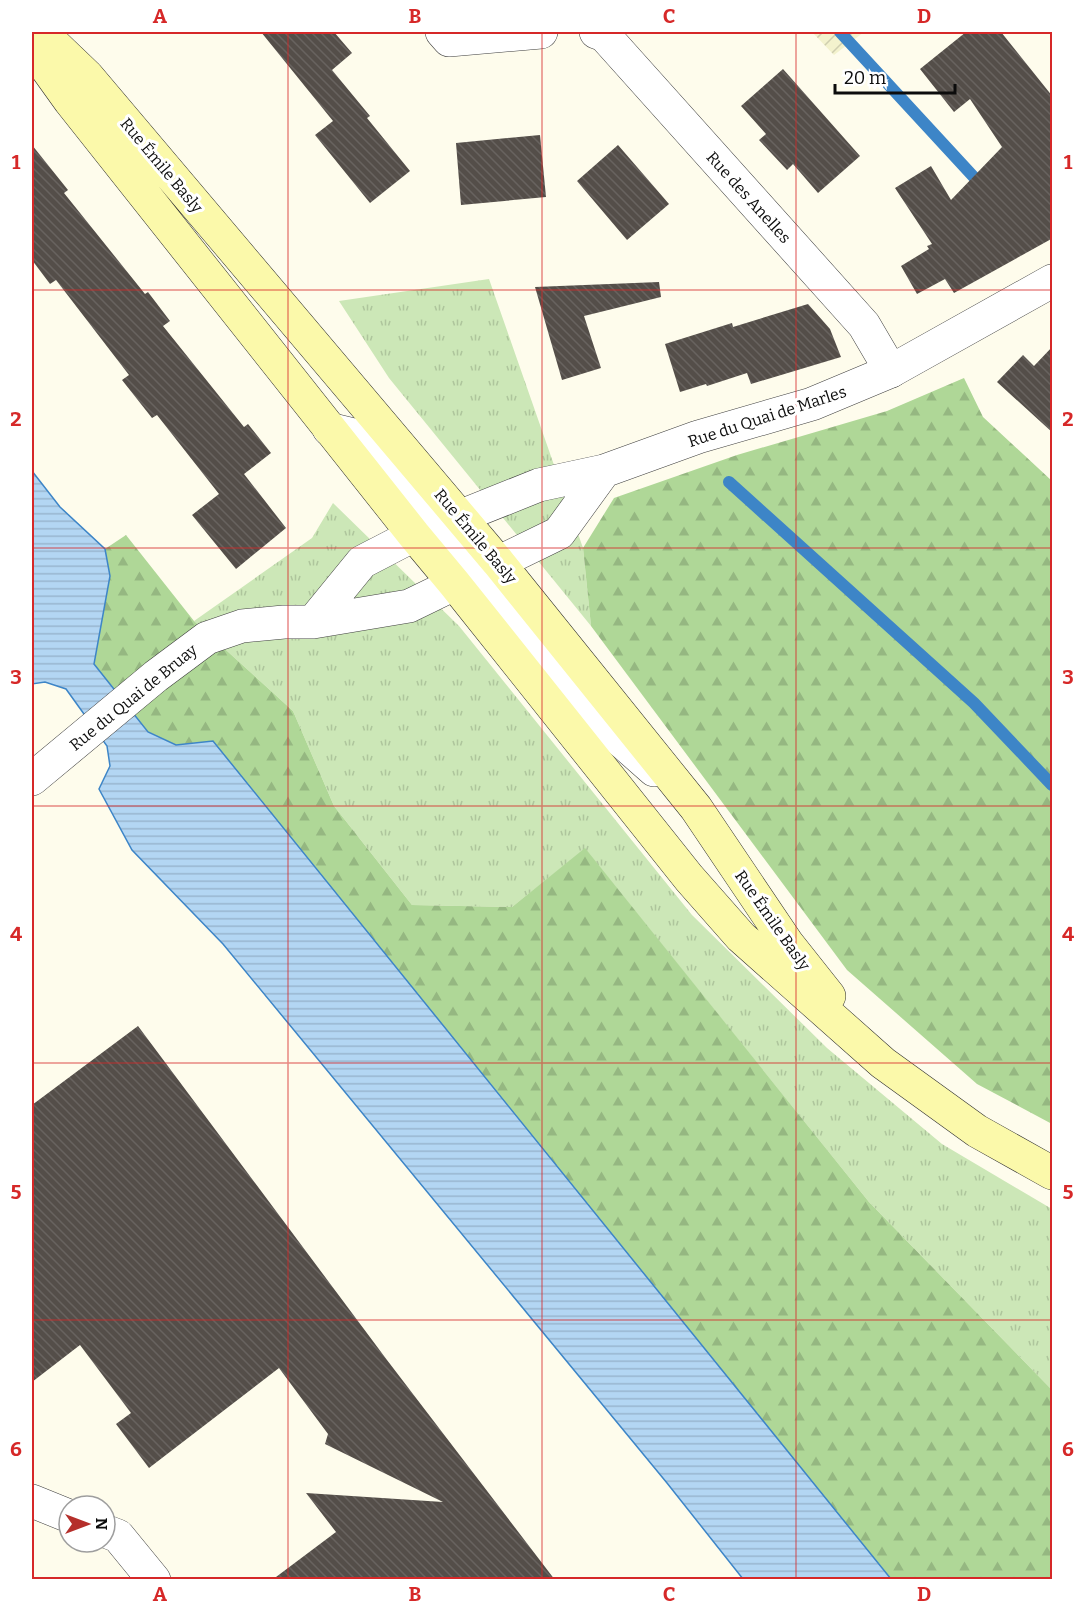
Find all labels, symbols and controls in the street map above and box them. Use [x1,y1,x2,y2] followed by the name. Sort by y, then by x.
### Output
[153,4,168,28] text: A
[409,4,422,28] text: B
[663,4,675,28] text: C
[917,4,931,28] text: D
[835,57,955,95] scale bar
[844,67,886,89] text: 20 m
[117,113,208,217] street label: Rue Émile Basly
[703,148,795,247] street label: Rue des Anelles
[12,150,21,174] text: 1
[1064,150,1073,174] text: 1
[686,382,849,451] street label: Rue du Quai de Marles
[10,407,22,431] text: 2
[1062,407,1074,431] text: 2
[431,484,522,588] street label: Rue Émile Basly
[66,640,201,755] street label: Rue du Quai de Bruay
[10,665,22,689] text: 3
[1062,665,1074,689] text: 3
[731,866,815,974] street label: Rue Émile Basly
[10,922,22,946] text: 4
[1062,922,1074,946] text: 4
[11,1180,22,1204] text: 5
[1063,1180,1074,1204] text: 5
[10,1437,22,1461] text: 6
[1062,1437,1074,1461] text: 6
[57,1494,117,1554] north arrow
[92,1518,111,1530] text: N
[153,1582,168,1606] text: A
[409,1582,422,1606] text: B
[663,1582,675,1606] text: C
[917,1582,931,1606] text: D

